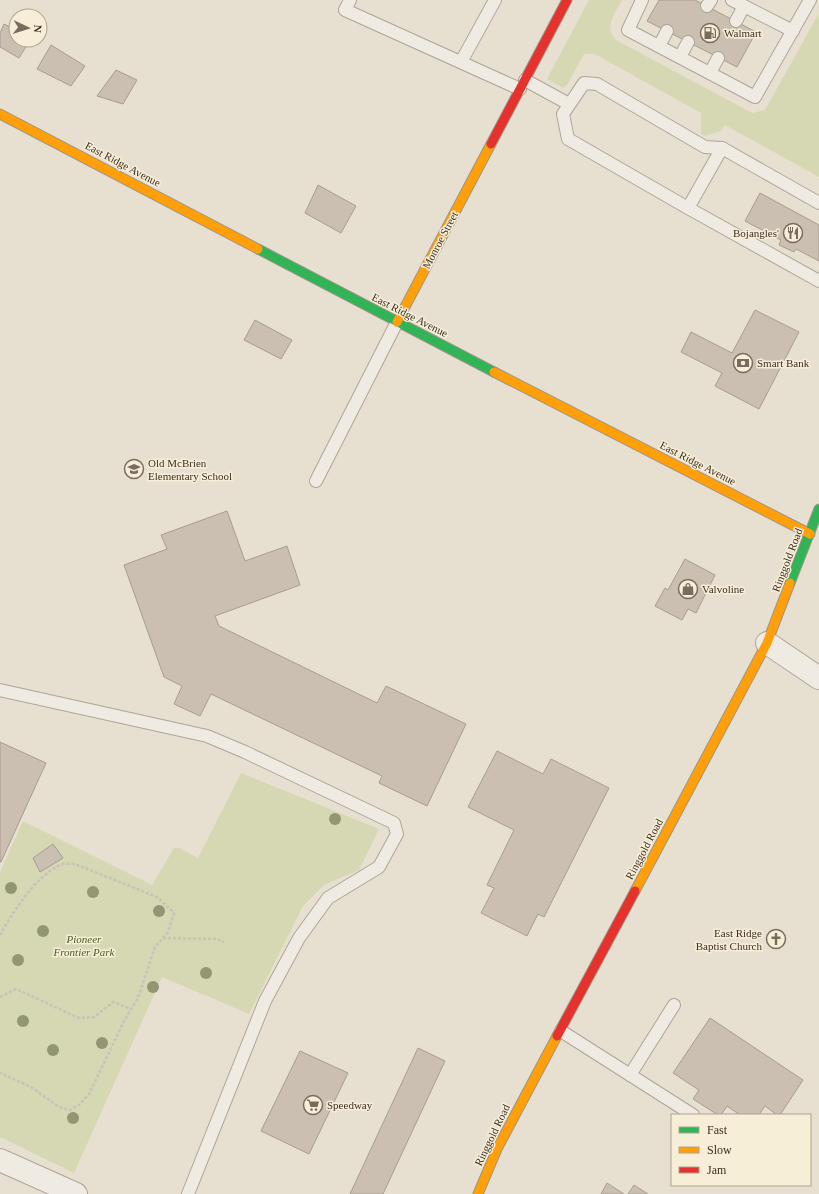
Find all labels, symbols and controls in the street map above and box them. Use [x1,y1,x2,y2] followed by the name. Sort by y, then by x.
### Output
[8,8,48,48] north arrow
[699,22,721,44] fuel station icon: Walmart
[32,24,44,33] text: N
[724,27,762,39] place label: Walmart
[83,139,163,189] street label: East Ridge Avenue
[420,209,460,271] street label: Monroe Street
[782,222,804,244] restaurant icon: Bojangles'
[733,227,779,239] place label: Bojangles'
[370,291,450,339] street label: East Ridge Avenue
[732,352,754,374] bank icon: Smart Bank
[757,357,810,369] place label: Smart Bank
[658,439,738,487] street label: East Ridge Avenue
[148,457,232,482] place label: Old McBrien Elementary School
[123,458,145,480] school or university icon: Old McBrien Elementary School
[769,526,805,593] street label: Ringgold Road
[677,578,699,600] shop icon: Valvoline
[702,583,744,595] place label: Valvoline
[623,816,665,881] street label: Ringgold Road
[696,927,762,952] place label: East Ridge Baptist Church
[765,928,787,950] church icon: East Ridge Baptist Church
[53,933,116,958] park label: Pioneer Frontier Park
[302,1094,324,1116] supermarket icon: Speedway
[327,1099,373,1111] place label: Speedway
[472,1102,512,1168] street label: Ringgold Road
[671,1114,811,1186] legend
[707,1123,728,1137] text: Fast
[707,1143,732,1157] text: Slow
[707,1163,727,1177] text: Jam

